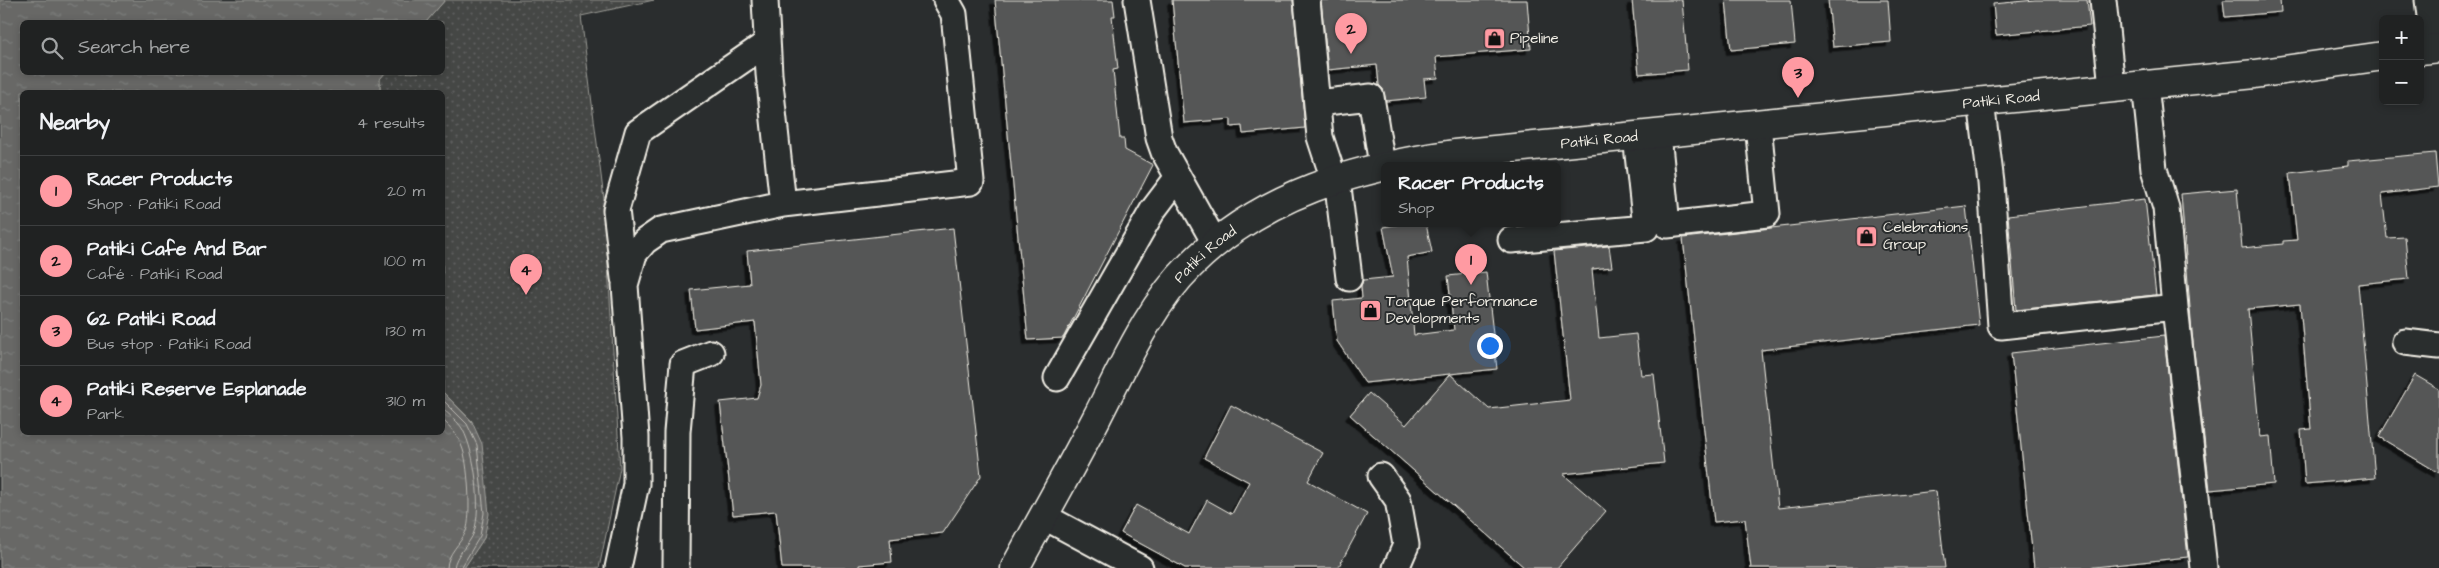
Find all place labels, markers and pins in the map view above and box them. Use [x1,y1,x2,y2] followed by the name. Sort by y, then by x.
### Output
[1335,13,1367,54] pin: 2
[1482,26,1506,50] shop icon: Pipeline
[1510,28,1559,49] place label: Pipeline
[1782,57,1814,98] pin: 3
[1883,217,1969,255] place label: Celebrations Group
[1855,224,1879,248] shop icon: Celebrations Group
[1455,244,1487,285] pin: 1
[510,254,542,295] pin: 4
[1386,291,1538,329] place label: Torque Performance Developments
[1358,298,1382,322] shop icon: Torque Performance Developments

